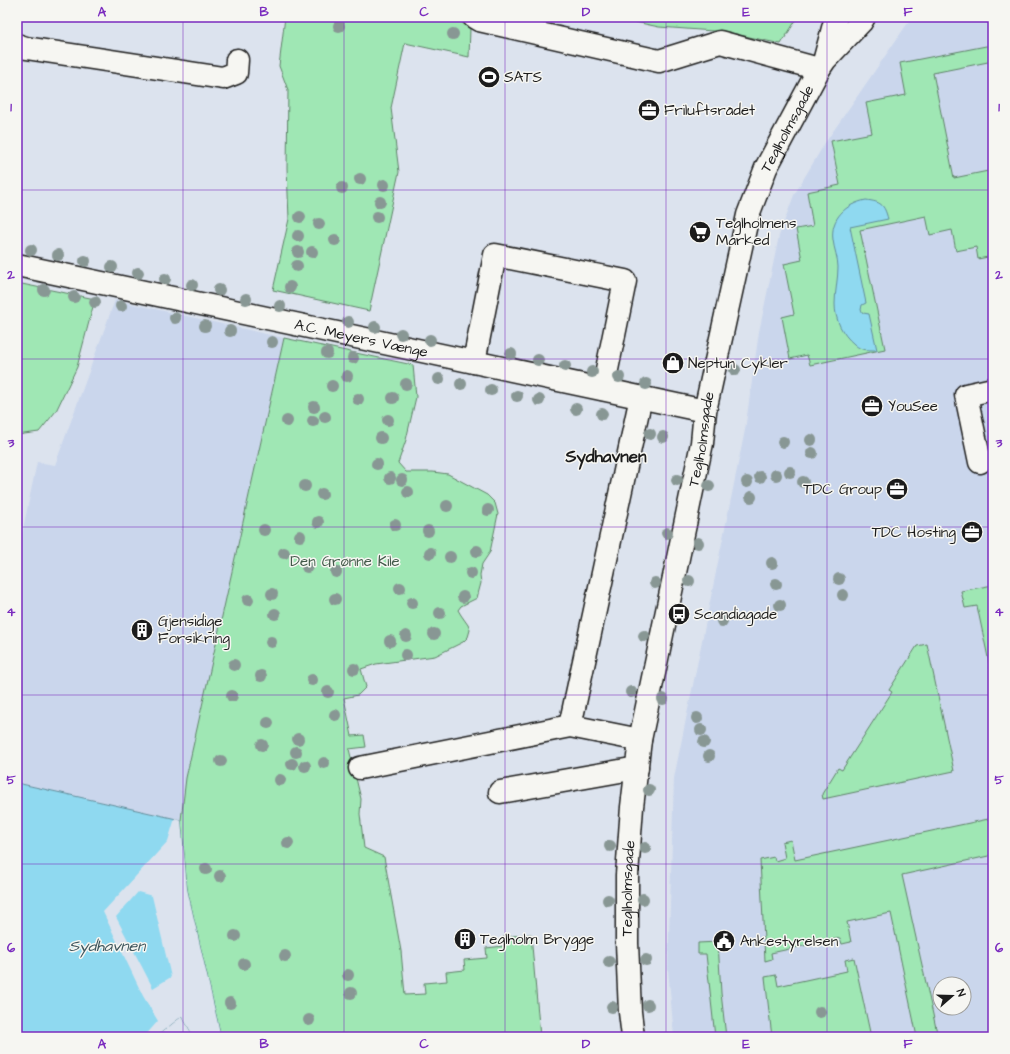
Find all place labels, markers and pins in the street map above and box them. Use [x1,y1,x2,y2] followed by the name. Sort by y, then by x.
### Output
[476,64,502,90] sports icon: SATS
[504,67,543,88] place label: SATS
[636,97,662,123] office icon: Friluftsrådet
[664,100,755,121] place label: Friluftsrådet
[716,213,797,251] place label: Teglholmens Marked
[687,219,713,245] supermarket icon: Teglholmens Marked
[660,350,686,376] shop icon: Neptun Cykler
[688,353,788,375] place label: Neptun Cykler
[859,393,885,419] office icon: YouSee
[888,396,938,417] place label: YouSee
[884,476,910,502] office icon: TDC Group
[803,479,882,500] place label: TDC Group
[959,519,985,545] office icon: TDC Hosting
[872,522,956,544] place label: TDC Hosting
[666,601,692,627] bus stop icon: Scandiagade
[694,604,777,626] place label: Scandiagade
[158,611,230,650] place label: Gjensidige Forsikring
[129,617,155,643] building icon: Gjensidige Forsikring
[452,926,478,952] building icon: Teglholm Brygge
[711,928,737,954] public building icon: Ankestyrelsen
[480,929,594,951] place label: Teglholm Brygge
[740,931,839,953] place label: Ankestyrelsen

